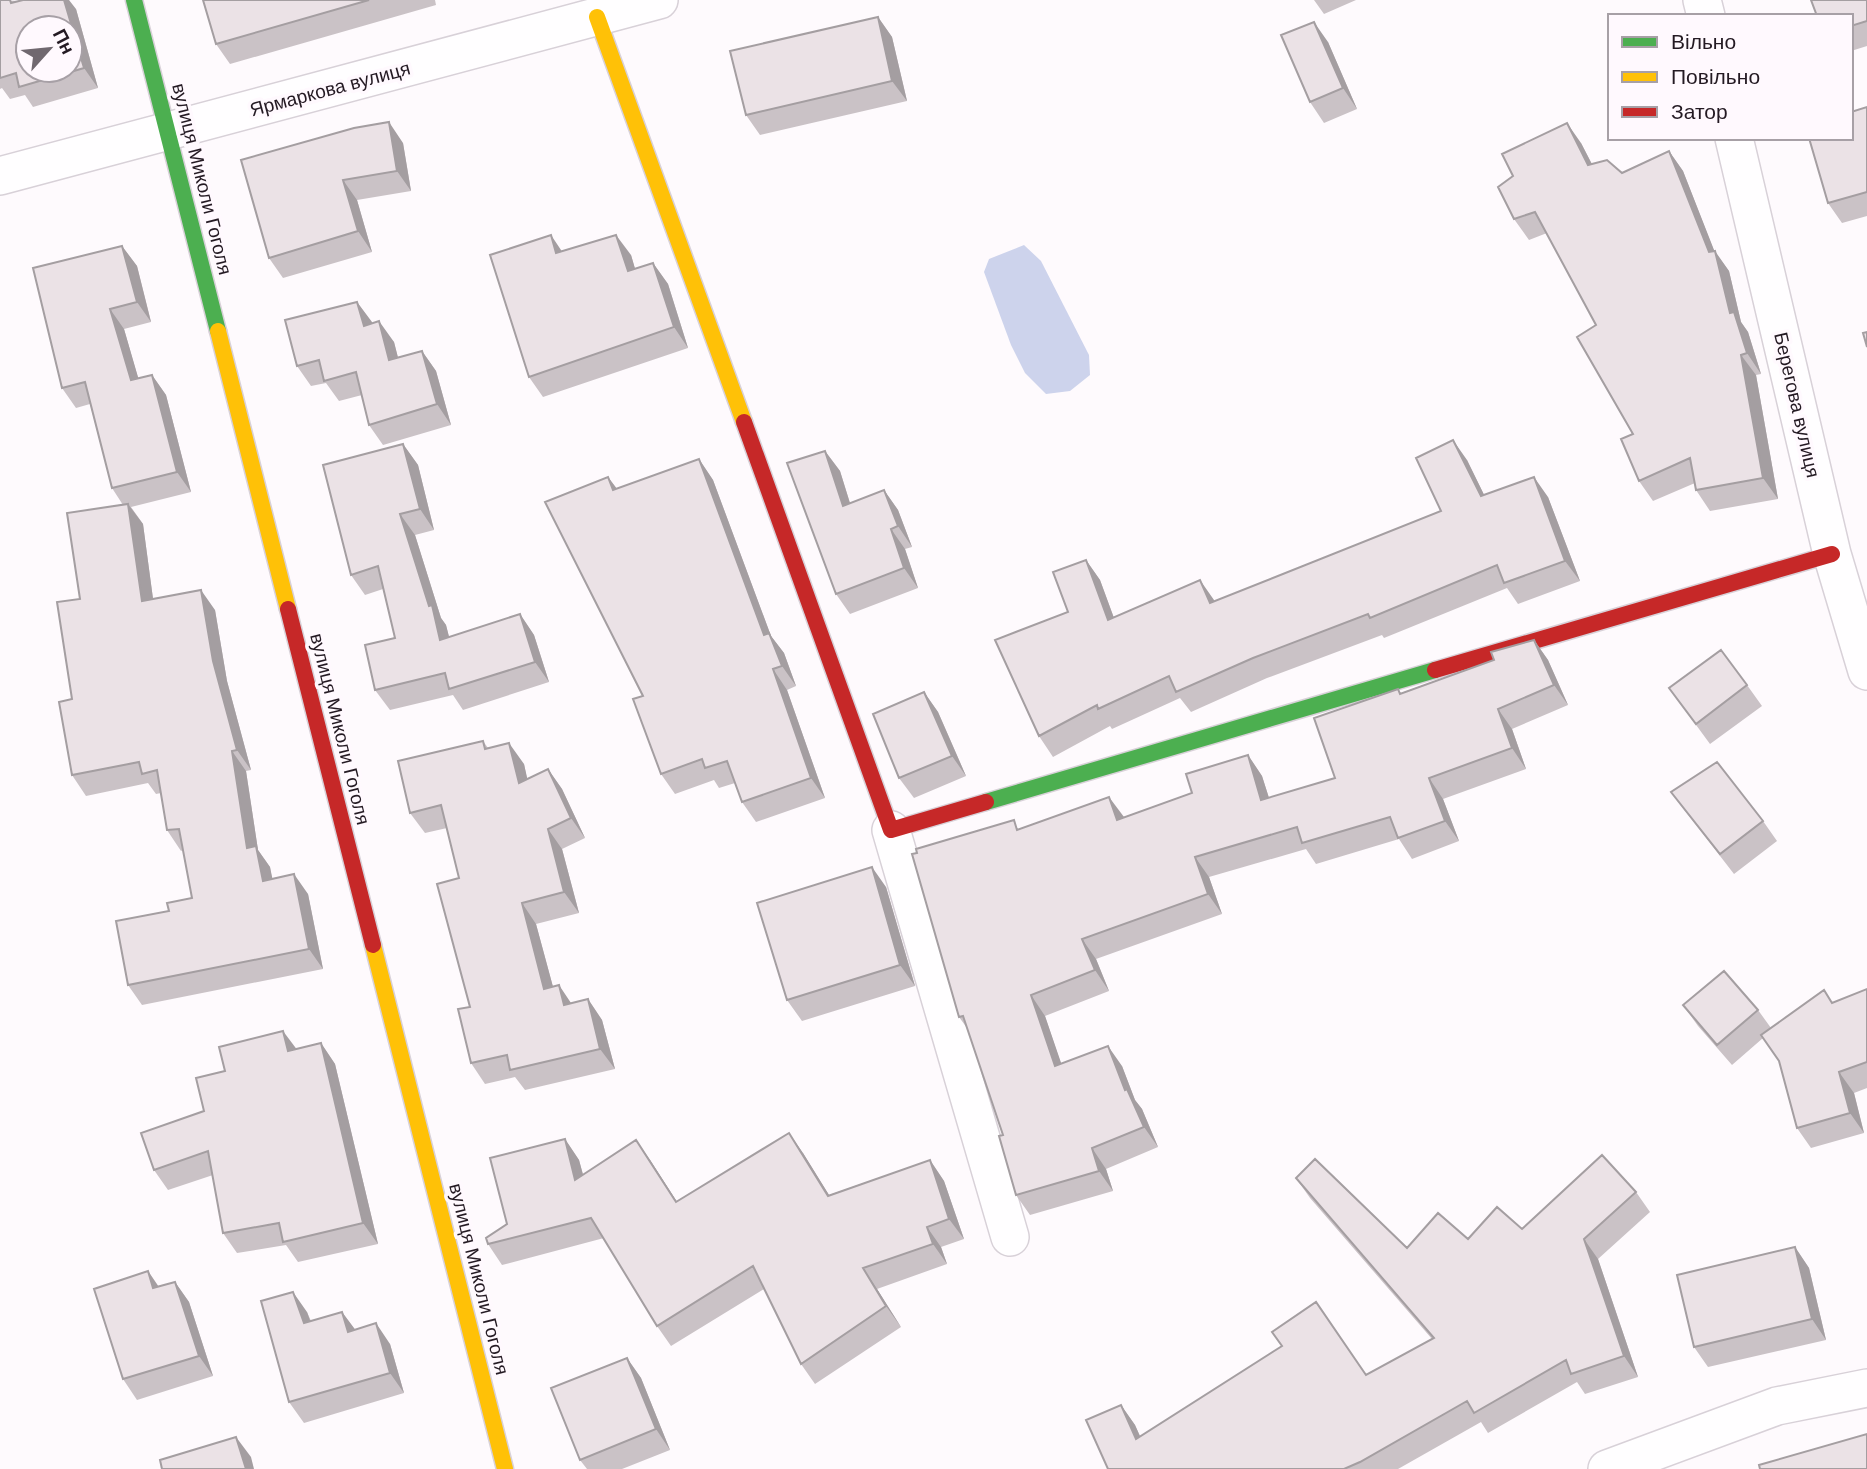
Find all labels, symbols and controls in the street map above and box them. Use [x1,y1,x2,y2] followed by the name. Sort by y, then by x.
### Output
[14,14,84,84] north arrow
[1608,14,1853,140] legend
[49,26,79,57] text: Пн
[1671,30,1736,53] text: Вільно
[248,58,412,120] street label: Ярмаркова вулиця
[1671,65,1760,88] text: Повільно
[168,81,236,277] street label: вулиця Миколи Гоголя
[1671,100,1728,123] text: Затор
[1770,330,1824,480] street label: Берегова вулиця
[306,631,374,827] street label: вулиця Миколи Гоголя
[445,1181,513,1377] street label: вулиця Миколи Гоголя

